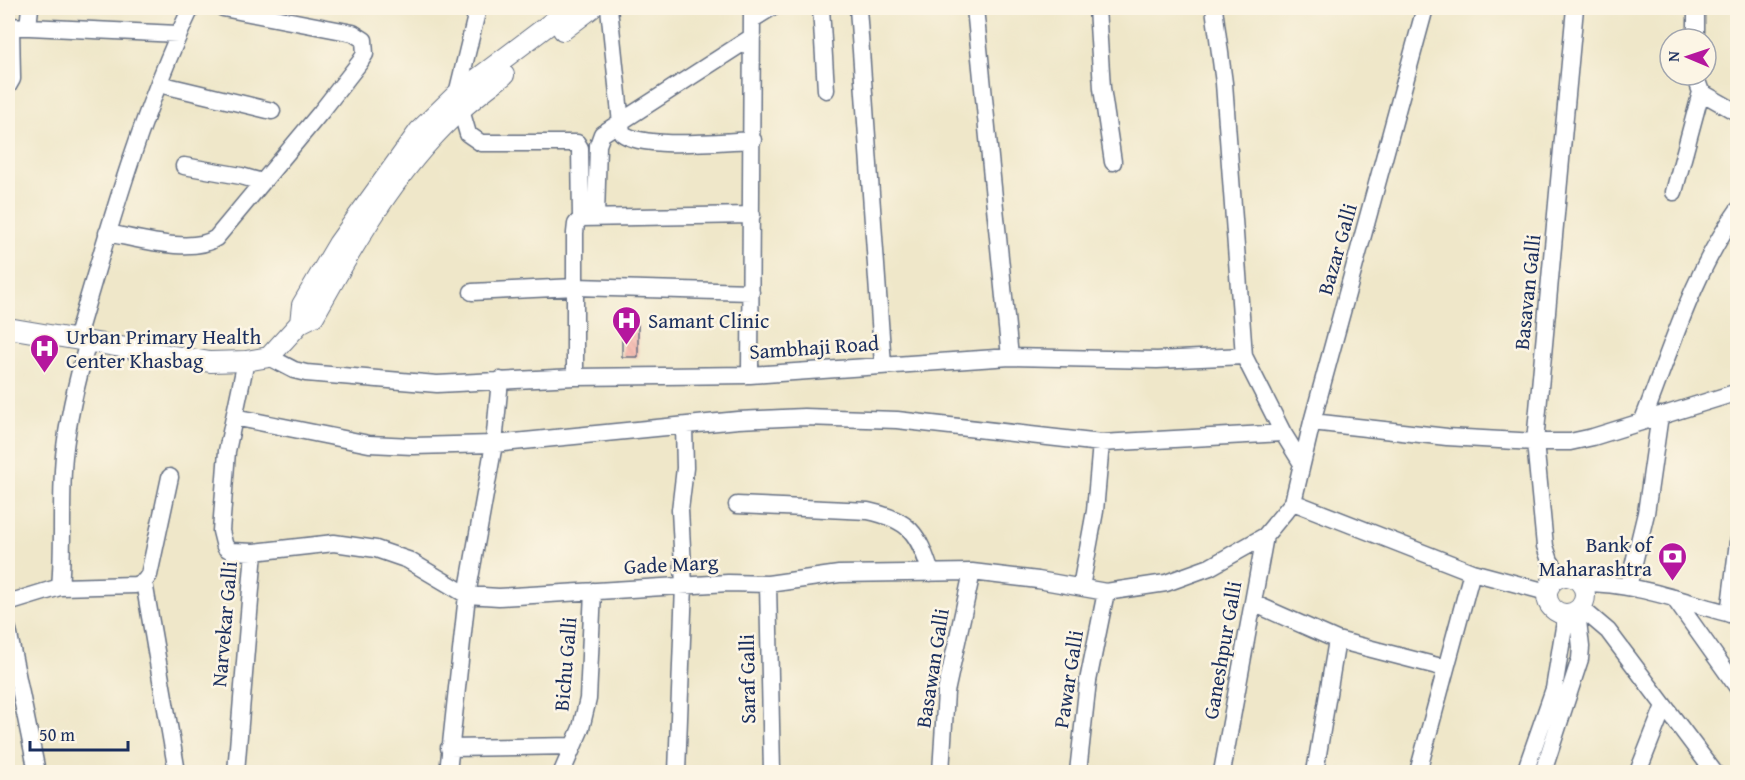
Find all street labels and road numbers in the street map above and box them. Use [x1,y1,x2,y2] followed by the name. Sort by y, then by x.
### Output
[1309,199,1365,299] street label: Bazar Galli
[1506,233,1548,351] street label: Basavan Galli
[748,327,881,367] street label: Sambhaji Road
[623,546,719,582] street label: Gade Marg
[203,560,245,688] street label: Narvekar Galli
[1195,578,1249,722] street label: Ganeshpur Galli
[907,606,957,730] street label: Basawan Galli
[545,615,585,712] street label: Bichu Galli
[1045,628,1091,730] street label: Pawar Galli
[731,634,763,724] street label: Saraf Galli

